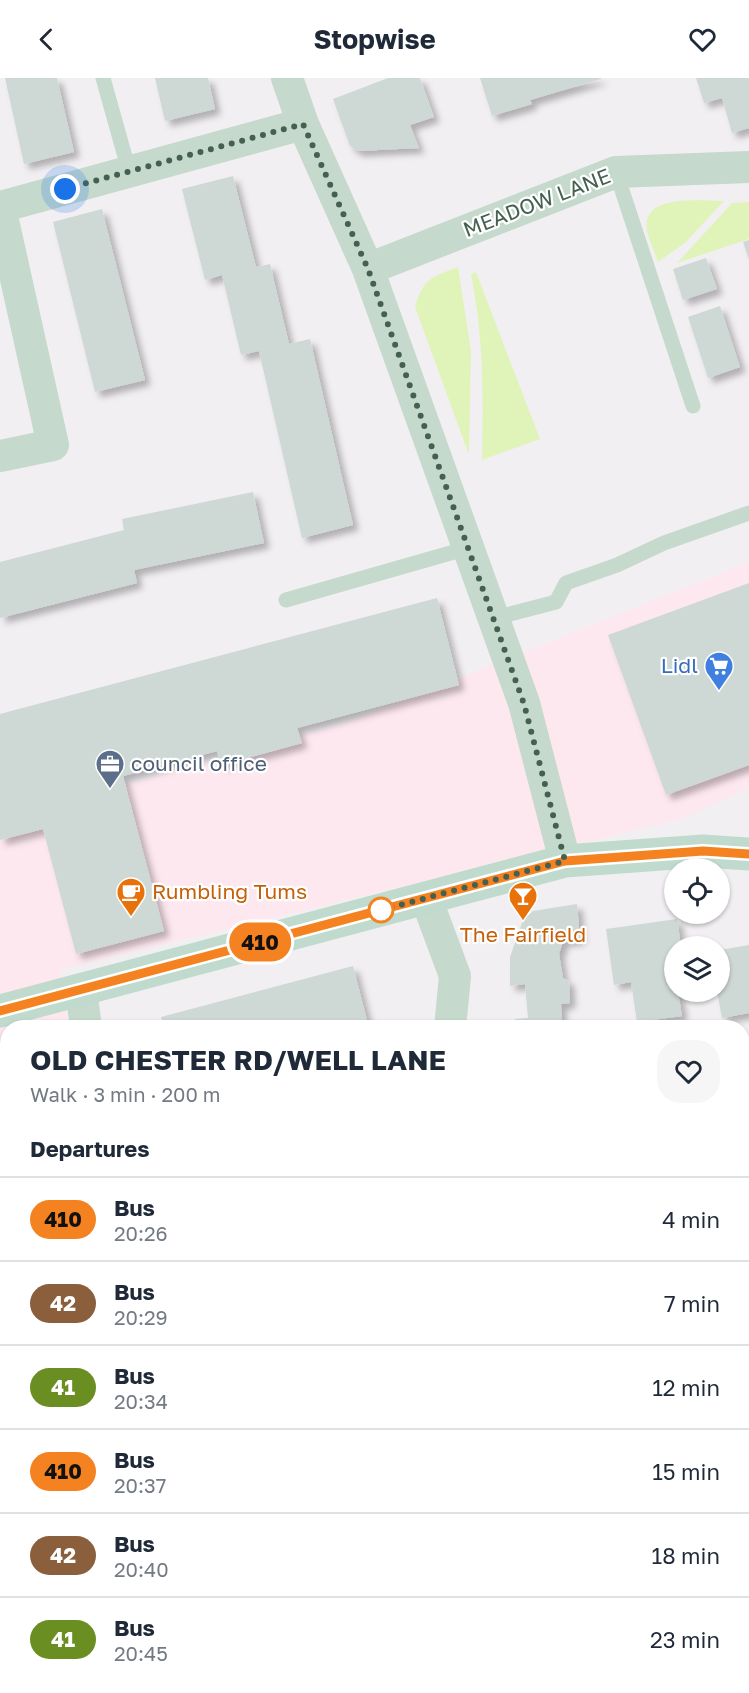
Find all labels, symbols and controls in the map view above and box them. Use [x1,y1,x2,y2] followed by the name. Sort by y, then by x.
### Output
[30,23,63,56] icon: back
[313,23,436,55] text: Stopwise
[686,23,719,56] icon: heart
[459,162,614,242] street label: MEADOW LANE
[50,174,80,204] your location
[703,650,735,692] supermarket icon: Lidl
[661,652,698,678] place label: Lidl
[94,748,126,790] office icon: council office
[131,750,267,776] place label: council office
[664,858,730,1002] map controls
[664,858,730,924] button: locate
[115,876,147,918] cafe icon: Rumbling Tums
[152,878,307,904] place label: Rumbling Tums
[507,880,539,922] bar icon: The Fairfield
[368,897,394,923] unlabelled marker
[460,921,586,947] place label: The Fairfield
[226,922,294,962] line badge: 410
[241,929,279,955] text: 410
[664,936,730,1002] button: layers
[657,1040,720,1103] button: heart
[30,1043,446,1076] text: OLD CHESTER RD/WELL LANE
[30,1082,221,1106] text: Walk · 3 min · 200 m
[30,1135,149,1162] text: Departures
[114,1194,155,1221] text: Bus
[44,1206,82,1232] text: 410
[662,1206,720,1233] text: 4 min
[114,1221,168,1245] text: 20:26
[114,1278,155,1305] text: Bus
[50,1290,76,1316] text: 42
[664,1290,720,1317] text: 7 min
[114,1305,168,1329] text: 20:29
[114,1362,155,1389] text: Bus
[51,1374,75,1400] text: 41
[652,1374,720,1401] text: 12 min
[114,1389,168,1413] text: 20:34
[114,1446,155,1473] text: Bus
[44,1458,82,1484] text: 410
[652,1458,720,1485] text: 15 min
[114,1473,166,1497] text: 20:37
[114,1530,155,1557] text: Bus
[50,1542,76,1568] text: 42
[652,1542,720,1569] text: 18 min
[114,1557,169,1581] text: 20:40
[114,1614,155,1641] text: Bus
[51,1626,75,1652] text: 41
[650,1626,720,1653] text: 23 min
[114,1641,168,1665] text: 20:45

